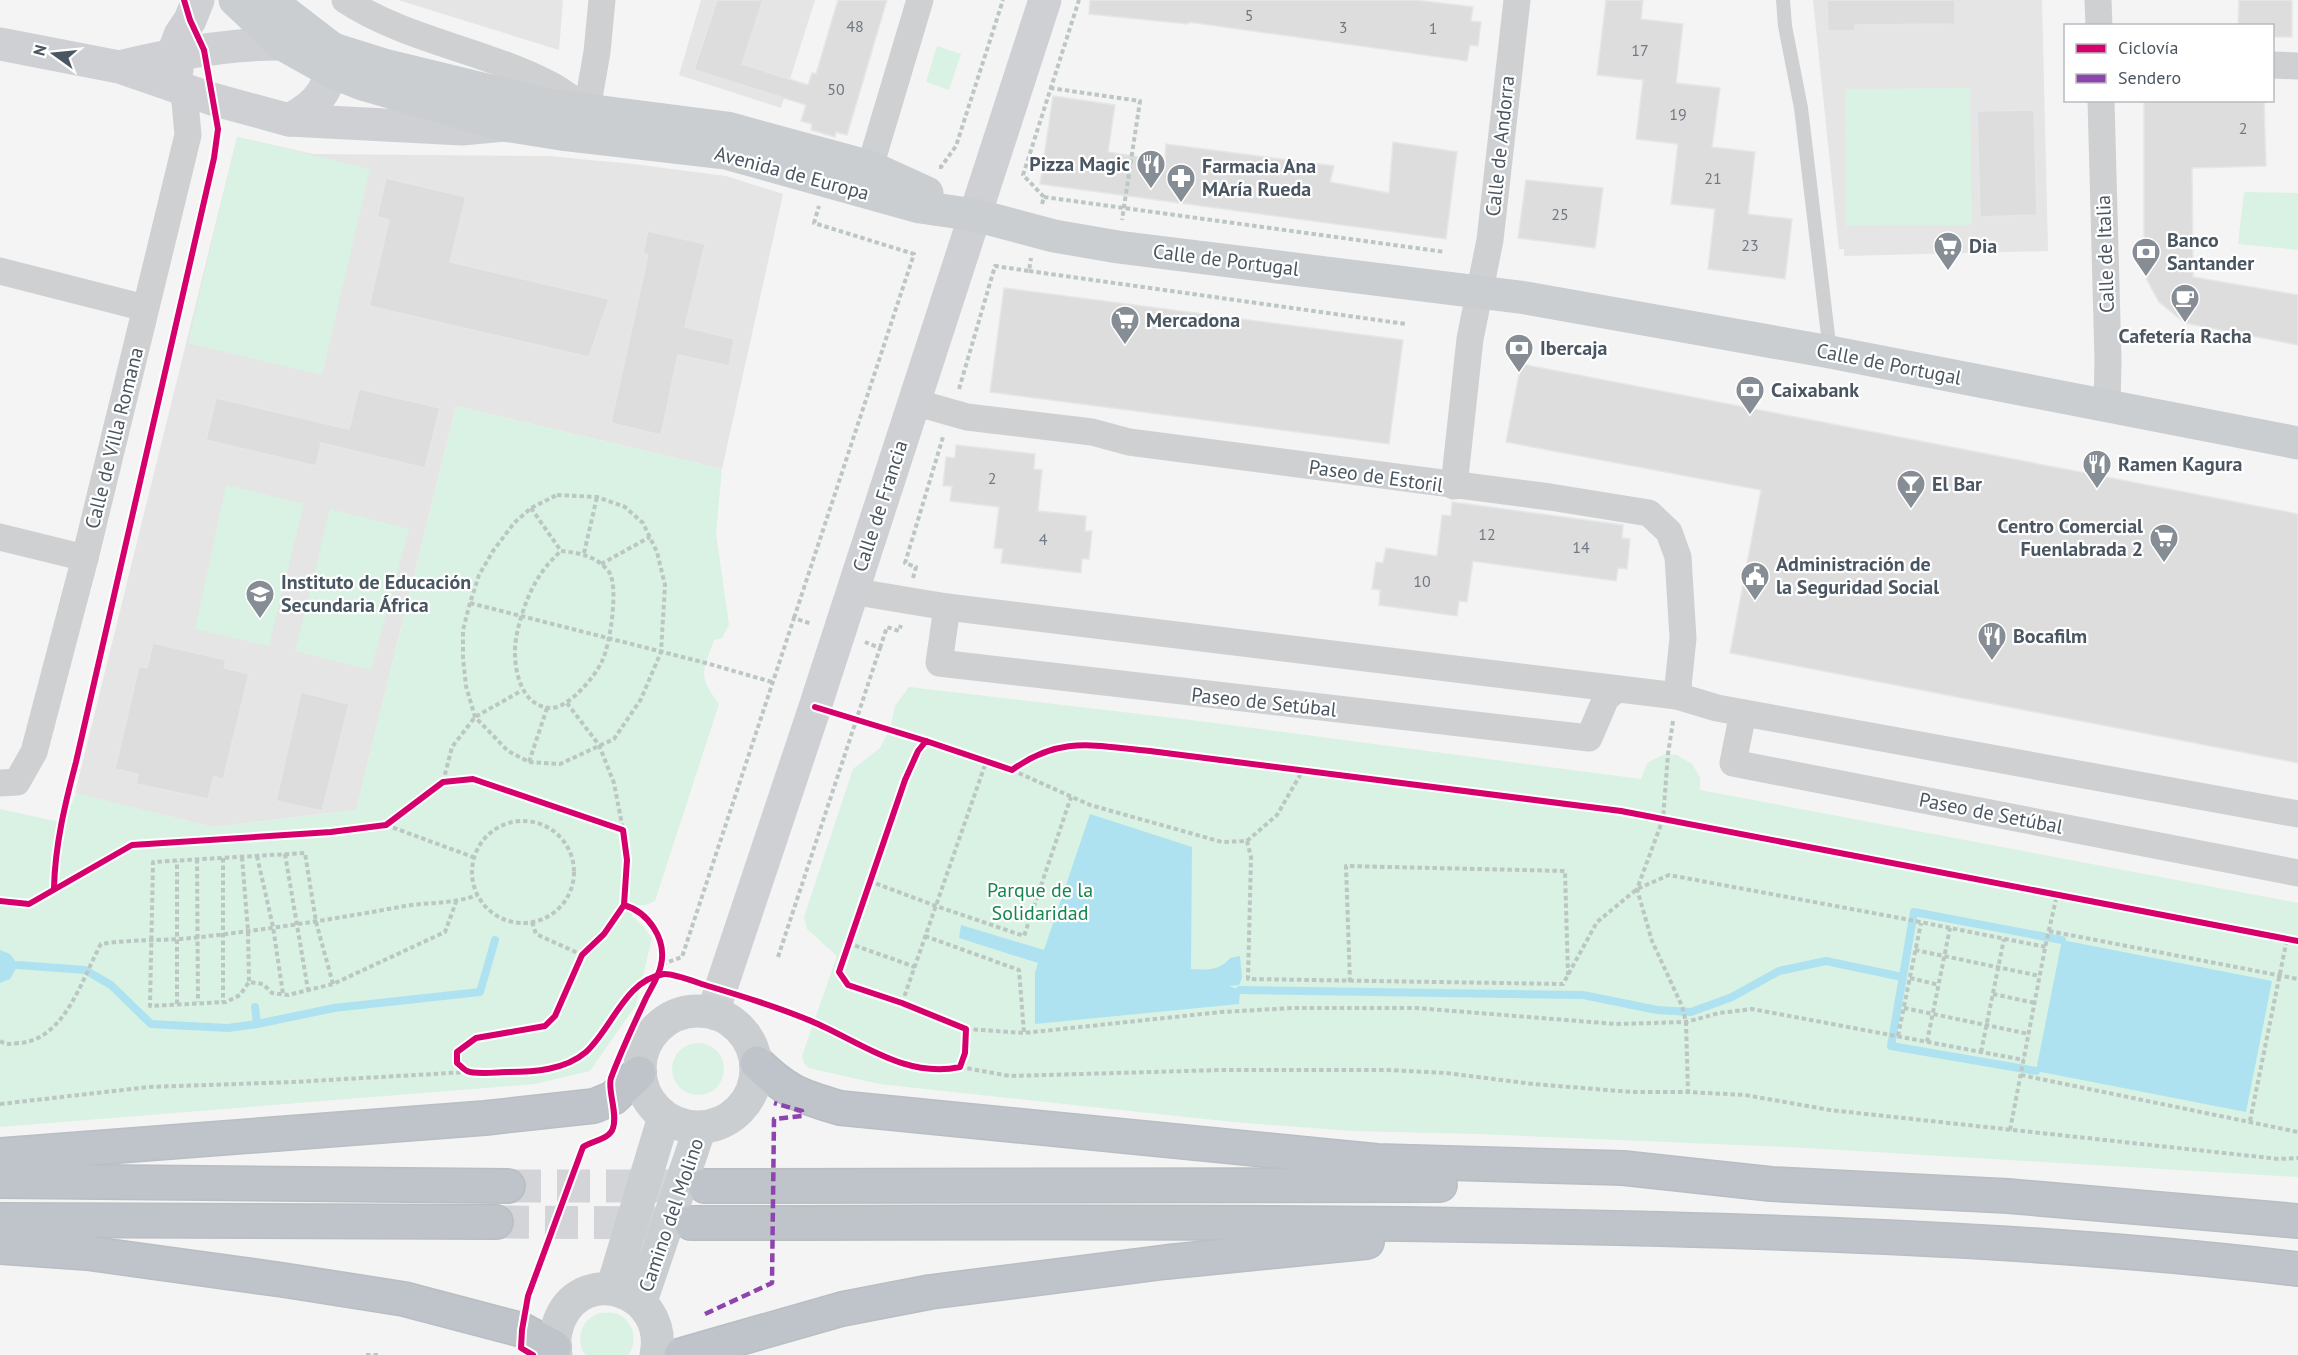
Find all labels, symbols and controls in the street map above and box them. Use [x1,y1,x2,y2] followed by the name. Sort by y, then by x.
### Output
[1245,5,1253,25] house number: 5
[846,16,864,36] house number: 48
[1339,17,1347,37] house number: 3
[1429,18,1437,38] house number: 1
[24,24,84,84] north arrow
[2064,24,2274,102] legend
[2118,36,2178,59] text: Ciclovía
[1631,40,1649,60] house number: 17
[28,42,51,58] text: N
[2118,66,2181,89] text: Sendero
[1480,74,1520,218] street label: Calle de Andorra
[827,79,845,99] house number: 50
[1669,104,1687,124] house number: 19
[2239,118,2247,138] house number: 2
[712,140,872,206] street label: Avenida de Europa
[1135,148,1167,190] restaurant icon: Pizza Magic
[1029,151,1130,177] place label: Pizza Magic
[1202,153,1316,202] place label: Farmacia Ana MAría Rueda
[1165,162,1197,204] pharmacy icon: Farmacia Ana MAría Rueda
[1704,168,1722,188] house number: 21
[2090,195,2120,313] street label: Calle de Italia
[1551,204,1569,224] house number: 25
[2167,227,2254,276] place label: Banco Santander
[1932,230,1964,272] supermarket icon: Dia
[1969,233,1997,259] place label: Dia
[1741,235,1759,255] house number: 23
[2130,236,2162,278] bank icon: Banco Santander
[1151,238,1301,282] street label: Calle de Portugal
[2169,282,2201,324] cafe icon: Cafetería Racha
[1109,304,1141,346] supermarket icon: Mercadona
[1146,307,1240,333] place label: Mercadona
[2118,323,2252,349] place label: Cafetería Racha
[1503,332,1535,374] bank icon: Ibercaja
[1540,335,1608,361] place label: Ibercaja
[1814,337,1964,391] street label: Calle de Portugal
[79,345,149,531] street label: Calle de Villa Romana
[1734,374,1766,416] bank icon: Caixabank
[1771,377,1859,403] place label: Caixabank
[847,437,913,575] street label: Calle de Francia
[2081,448,2113,490] restaurant icon: Ramen Kagura
[2118,451,2243,477] place label: Ramen Kagura
[1307,454,1445,498] street label: Paseo de Estoril
[988,468,996,488] house number: 2
[1895,468,1927,510] bar icon: El Bar
[1932,471,1982,497] place label: El Bar
[1998,513,2143,562] place label: Centro Comercial Fuenlabrada 2
[2148,522,2180,564] supermarket icon: Centro Comercial Fuenlabrada 2
[1478,524,1496,544] house number: 12
[1039,529,1048,549] house number: 4
[1572,537,1590,557] house number: 14
[1776,551,1939,600] place label: Administración de la Seguridad Social
[1739,560,1771,602] public building icon: Administración de la Seguridad Social
[281,569,471,618] place label: Instituto de Educación Secundaria África
[1413,571,1431,591] house number: 10
[244,578,276,620] school or university icon: Instituto de Educación Secundaria África
[1976,620,2008,662] restaurant icon: Bocafilm
[2013,623,2087,649] place label: Bocafilm
[1190,681,1338,723] street label: Paseo de Setúbal
[1917,786,2065,840] street label: Paseo de Setúbal
[987,877,1093,926] park label: Parque de la Solidaridad
[632,1135,710,1295] street label: Camino del Molino

